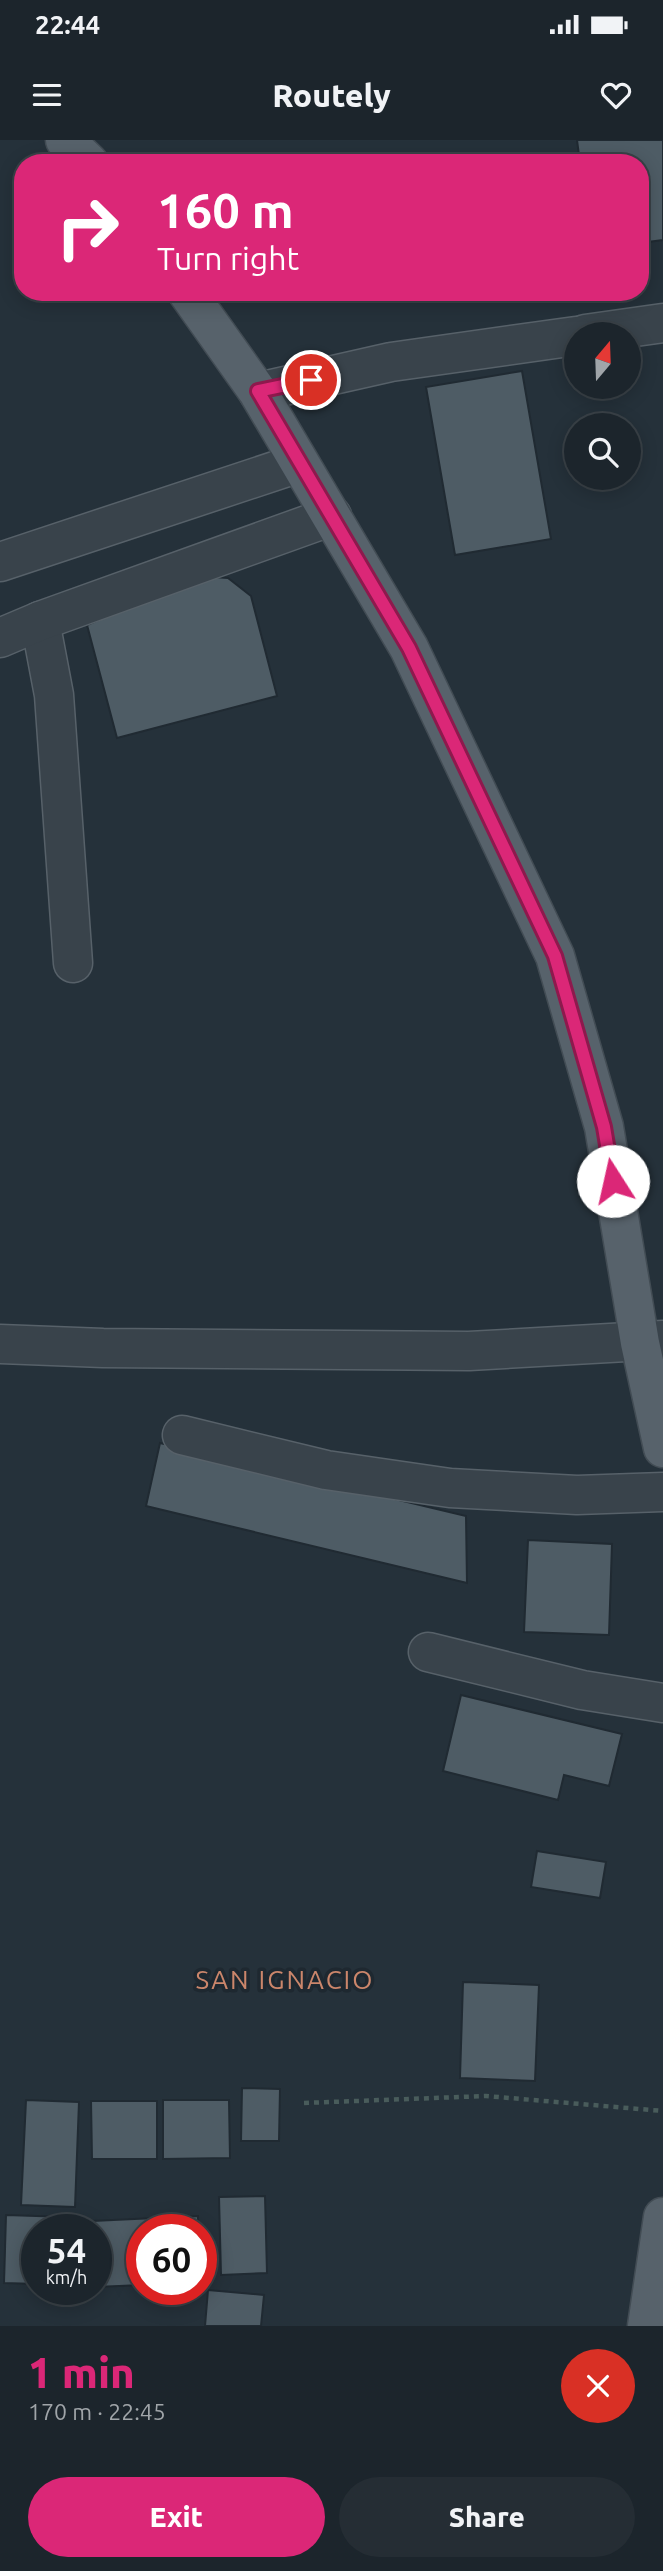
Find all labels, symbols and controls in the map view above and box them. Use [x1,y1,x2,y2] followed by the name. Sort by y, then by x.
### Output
[35,10,100,39] text: 22:44
[28,76,66,114] icon: menu
[597,76,635,114] icon: heart
[272,77,391,113] text: Routely
[42,182,133,273] icon: right
[157,182,294,237] text: 160 m
[157,240,299,276] text: Turn right
[564,322,640,399] north arrow
[564,322,641,490] map controls
[281,350,341,410] pin
[292,361,330,399] icon: arrive
[564,413,641,490] button: search
[576,1144,650,1218] position arrow
[196,1965,374,1994] district label: SAN IGNACIO
[126,2214,217,2305] speed limit sign: 60
[47,2230,86,2270] text: 54
[46,2267,87,2287] text: km/h
[28,2349,135,2396] text: 1 min
[561,2349,635,2423] button: close
[28,2399,166,2424] text: 170 m · 22:45
[28,2477,325,2557] button: Exit
[339,2477,635,2557] button: Share

